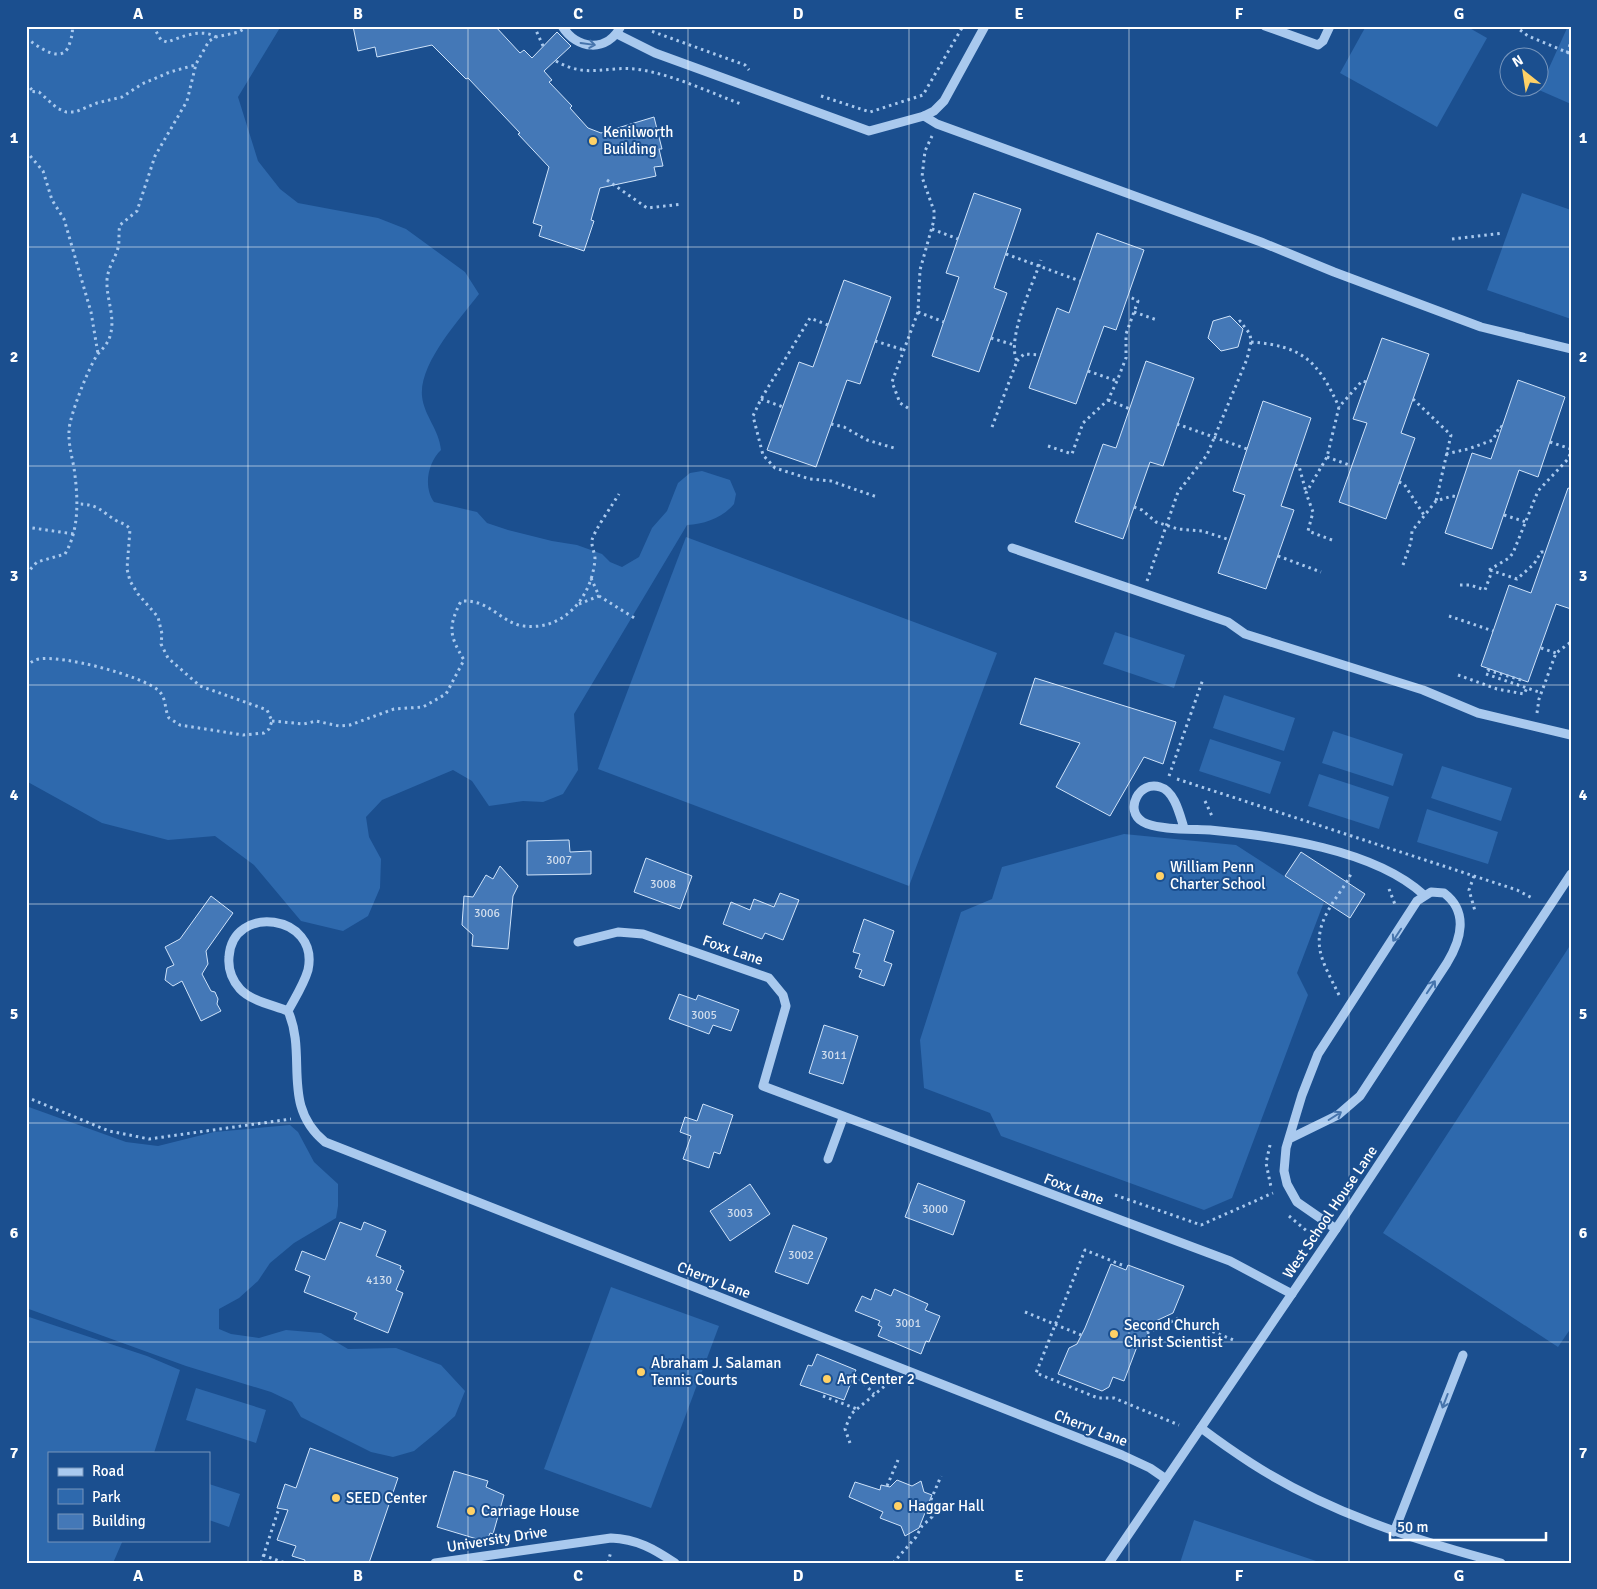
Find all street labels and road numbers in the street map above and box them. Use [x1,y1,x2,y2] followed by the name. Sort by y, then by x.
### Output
[700,931,766,969] street label: Foxx Lane
[1279,1142,1381,1282] street label: West School House Lane
[1041,1169,1107,1209] street label: Foxx Lane
[675,1258,753,1302] street label: Cherry Lane
[1052,1406,1130,1450] street label: Cherry Lane
[445,1522,549,1556] street label: University Drive

